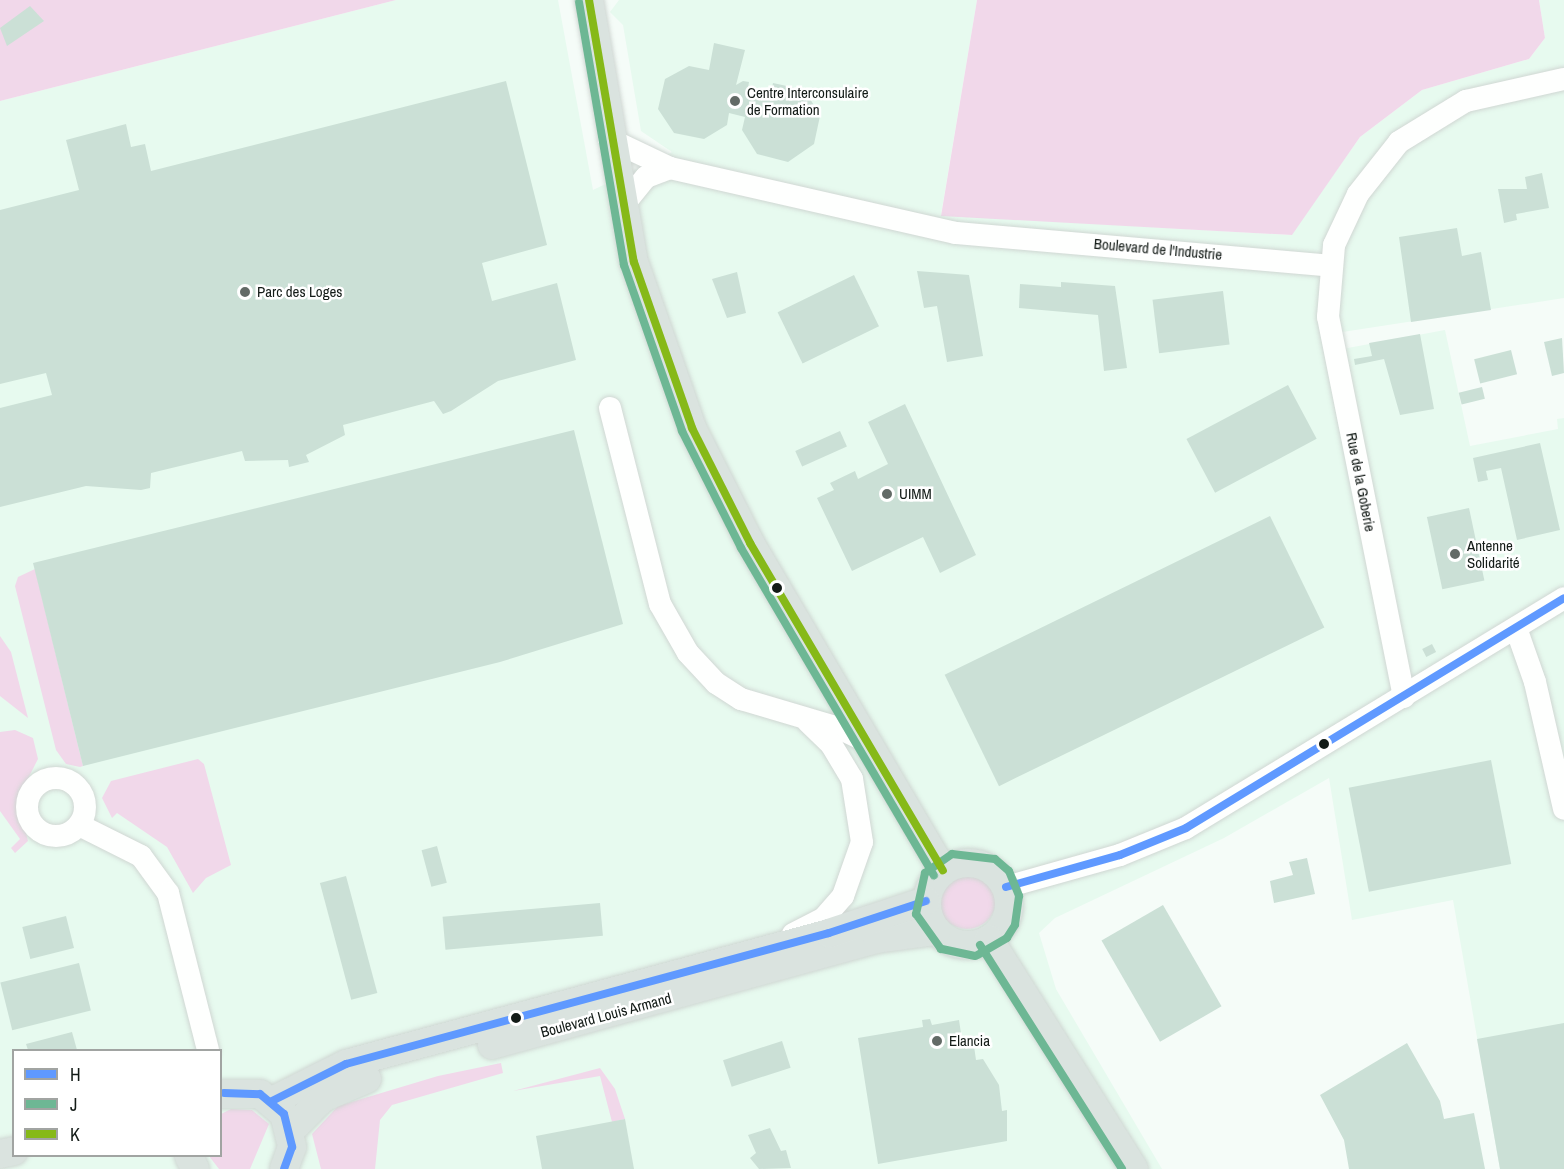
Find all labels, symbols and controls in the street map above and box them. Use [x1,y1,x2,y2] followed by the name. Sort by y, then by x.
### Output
[747,83,869,118] place label: Centre Interconsulaire de Formation
[728,94,742,108] marker: Centre Interconsulaire de Formation
[1093,234,1223,264] street label: Boulevard de l'Industrie
[257,283,342,301] place label: Parc des Loges
[238,285,252,299] marker: Parc des Loges
[1343,431,1379,533] street label: Rue de la Goberie
[899,485,932,503] place label: UIMM
[880,487,894,501] marker: UIMM
[1467,536,1520,571] place label: Antenne Solidarité
[1448,547,1462,561] marker: Antenne Solidarité
[771,582,783,594] unlabelled marker
[1318,738,1330,750] unlabelled marker
[538,989,674,1041] street label: Boulevard Louis Armand
[510,1012,522,1024] unlabelled marker
[949,1032,990,1050] place label: Elancia
[930,1034,944,1048] marker: Elancia
[12,1049,222,1157] legend
[70,1062,81,1087] text: H
[70,1092,77,1117] text: J
[70,1122,80,1147] text: K

